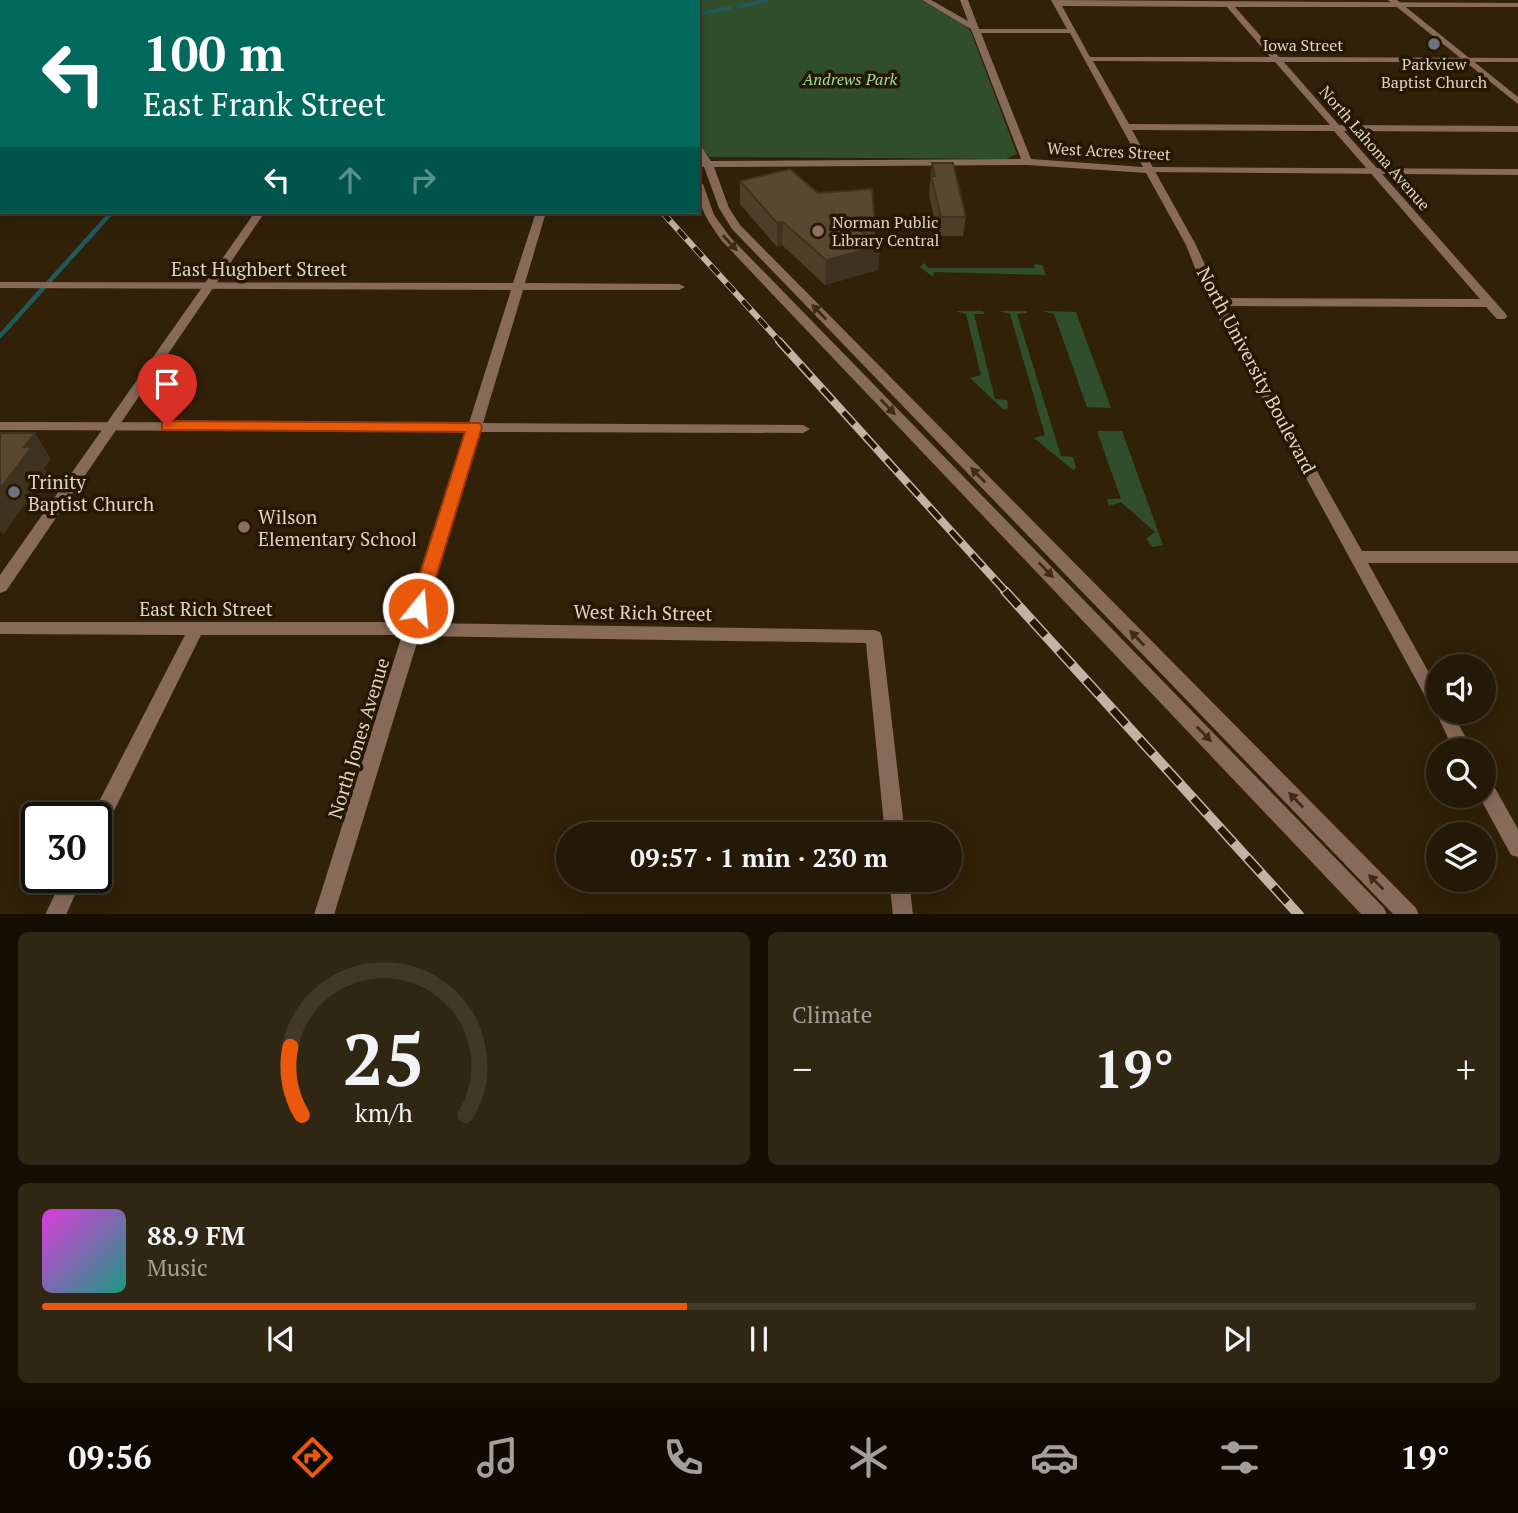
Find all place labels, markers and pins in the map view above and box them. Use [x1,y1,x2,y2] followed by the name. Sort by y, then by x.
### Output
[1426,36,1442,52] marker: Parkview Baptist Church
[1381,53,1488,93] place label: Parkview Baptist Church
[832,211,940,251] place label: Norman Public Library Central
[810,223,826,239] marker: Norman Public Library Central
[137,354,197,426] pin
[28,469,154,516] place label: Trinity Baptist Church
[6,484,22,500] marker: Trinity Baptist Church
[258,504,417,551] place label: Wilson Elementary School
[236,519,252,535] marker: Wilson Elementary School

